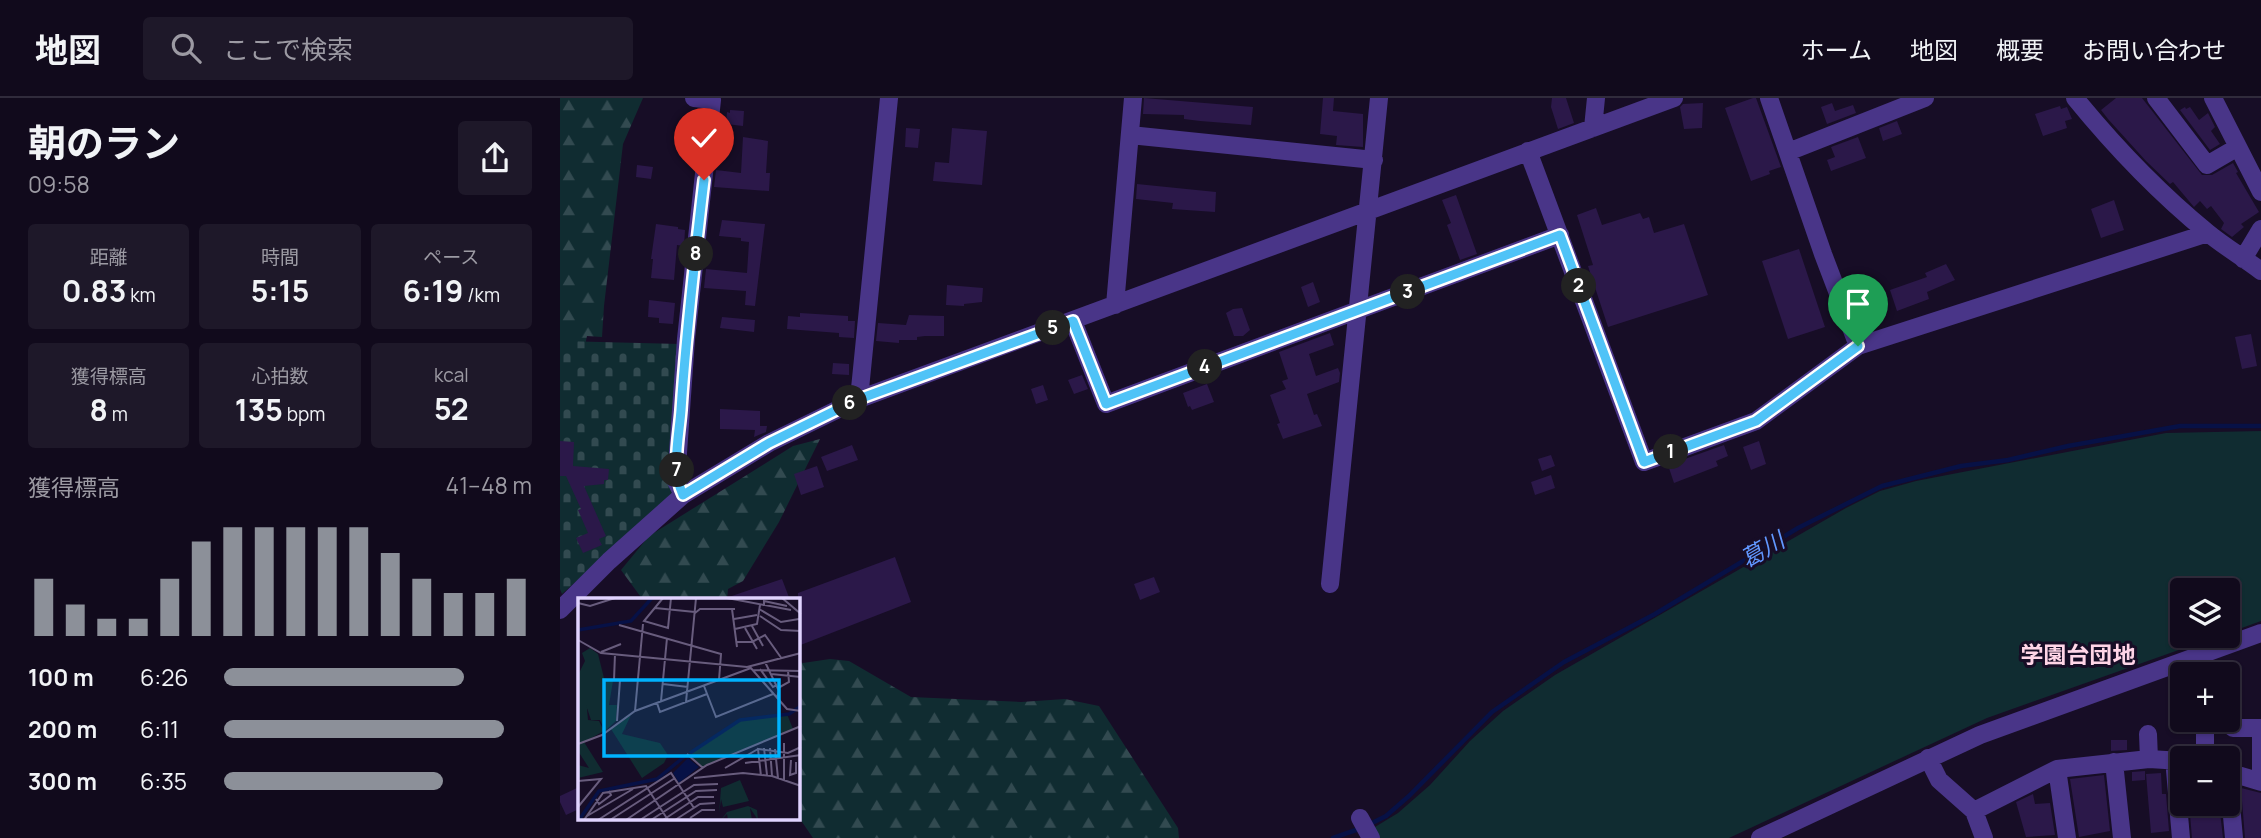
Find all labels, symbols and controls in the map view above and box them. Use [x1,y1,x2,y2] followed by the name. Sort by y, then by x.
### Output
[143,17,633,80] search box
[35,27,101,72] text: 地図
[167,29,205,67] icon: search
[223,31,353,67] text: ここで検索
[1801,33,1872,66] text: ホーム
[1910,33,1958,66] text: 地図
[1996,33,2044,66] text: 概要
[2082,33,2226,66] text: お問い合わせ
[674,108,734,180] pin
[28,116,180,168] text: 朝のラン
[685,119,723,157] icon: check
[458,121,532,195] button: share
[28,168,90,200] text: 09:58
[678,236,714,272] pin: 8
[690,240,701,266] text: 8
[90,244,128,270] text: 距離
[261,244,299,270] text: 時間
[423,244,479,270] text: ペース
[1562,268,1596,304] pin: 2
[62,270,126,311] text: 0.83
[251,270,309,311] text: 5:15
[403,270,463,311] text: 6:19
[1573,272,1584,298] text: 2
[1390,274,1426,310] pin: 3
[1828,274,1888,346] pin
[1402,278,1413,304] text: 3
[126,282,156,308] text: km
[463,282,500,308] text: /km
[1839,285,1877,323] icon: arrive
[1036,310,1070,345] pin: 5
[1047,314,1058,340] text: 5
[1188,350,1222,384] pin: 4
[1199,353,1210,379] text: 4
[434,362,469,388] text: kcal
[71,363,147,389] text: 獲得標高
[251,363,309,389] text: 心拍数
[832,386,868,420] pin: 6
[434,388,469,429] text: 52
[90,389,108,430] text: 8
[235,389,283,430] text: 135
[844,389,855,415] text: 6
[108,401,128,427] text: m
[283,401,325,427] text: bpm
[1654,434,1688,470] pin: 1
[1666,438,1675,464] text: 1
[660,452,694,488] pin: 7
[671,456,682,482] text: 7
[446,469,532,501] text: 41–48 m
[28,471,120,503] text: 獲得標高
[1734,522,1793,574] water label: 葛川
[2170,578,2240,816] map controls
[2170,578,2240,648] button: layers
[578,598,800,820] inset map
[2021,638,2136,670] district label: 学園台団地
[28,661,94,693] text: 100 m
[140,661,189,693] text: 6:26
[2170,662,2240,732] button: +
[28,713,97,745] text: 200 m
[140,713,179,745] text: 6:11
[2170,746,2240,816] button: −
[28,765,97,797] text: 300 m
[140,765,187,797] text: 6:35

